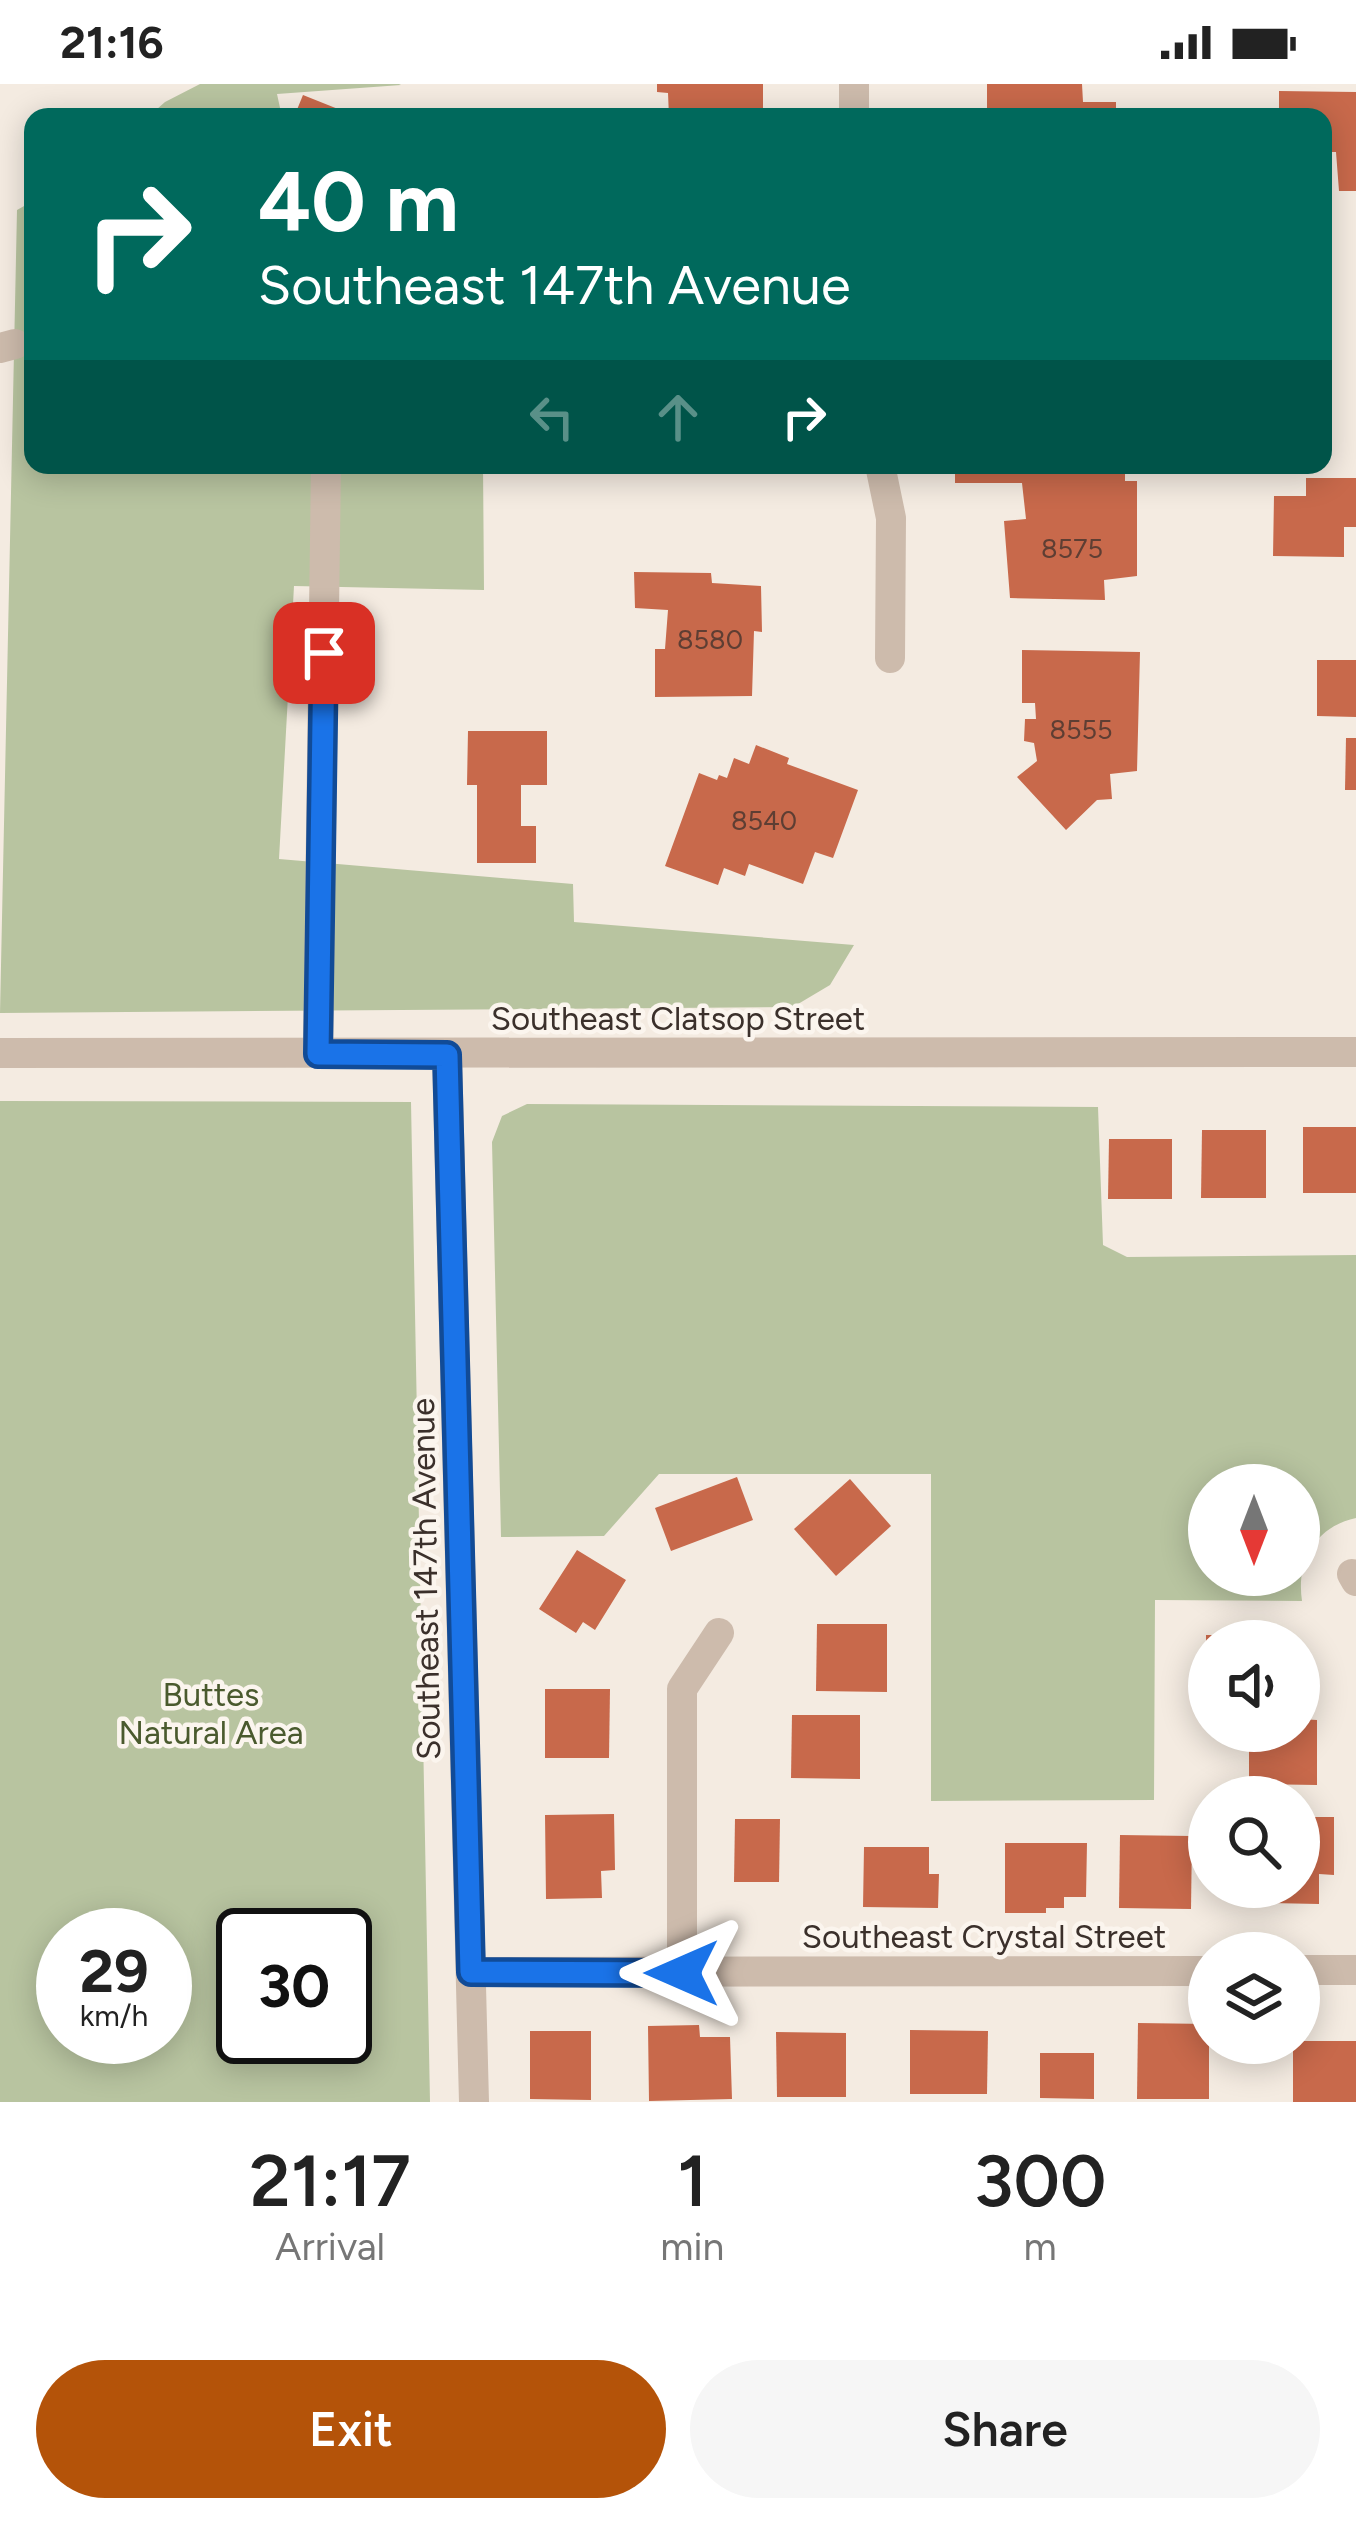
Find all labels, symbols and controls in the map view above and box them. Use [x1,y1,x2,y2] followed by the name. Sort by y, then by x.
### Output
[60,15,164,69] text: 21:16
[258,151,459,252] text: 40 m
[60,156,216,312] icon: right
[258,253,850,318] text: Southeast 147th Avenue
[519,384,585,450] icon: left
[645,384,711,450] icon: ahead
[771,384,837,450] icon: right
[1041,532,1103,565] house number: 8575
[273,602,375,704] pin
[291,620,357,686] icon: arrive
[677,623,743,656] house number: 8580
[1049,713,1113,746] house number: 8555
[731,804,797,837] house number: 8540
[491,999,865,1038] street label: Southeast Clatsop Street
[403,1398,448,1760] street label: Southeast 147th Avenue
[1188,1464,1320,1596] north arrow
[1188,1464,1320,2064] map controls
[1188,1620,1320,1752] button: sound
[119,1675,304,1752] park label: Buttes Natural Area
[1188,1776,1320,1908] button: search
[216,1908,372,2064] speed limit sign: 30
[619,1910,745,2036] position arrow
[802,1917,1166,1956] street label: Southeast Crystal Street
[1188,1932,1320,2064] button: layers
[79,1935,149,2007] text: 29
[80,1997,148,2034] text: km/h
[250,2138,411,2224] text: 21:17
[677,2138,707,2224] text: 1
[974,2138,1106,2224] text: 300
[275,2223,385,2270] text: Arrival
[660,2223,724,2270] text: min
[1024,2223,1057,2270] text: m
[36,2360,666,2498] button: Exit
[690,2360,1320,2498] button: Share

